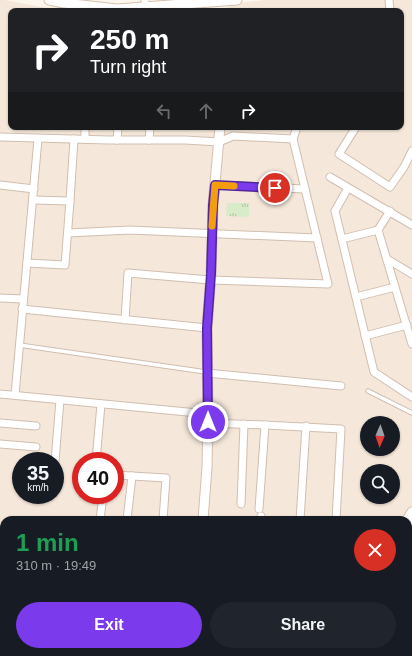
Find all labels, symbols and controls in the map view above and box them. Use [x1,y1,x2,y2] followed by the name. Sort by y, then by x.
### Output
[24,24,76,76] icon: right
[90,24,169,55] text: 250 m
[90,57,166,77] text: Turn right
[153,100,175,122] icon: left
[195,100,217,122] icon: ahead
[237,100,259,122] icon: right
[258,171,292,205] pin
[264,177,286,199] icon: arrive
[187,401,229,443] position arrow
[360,416,400,456] north arrow
[360,416,400,504] map controls
[72,452,124,504] speed limit sign: 40
[27,462,49,484] text: 35
[360,464,400,504] button: search
[27,482,49,493] text: km/h
[16,529,79,556] text: 1 min
[354,529,396,571] button: close
[16,558,96,573] text: 310 m · 19:49
[16,602,202,648] button: Exit
[210,602,396,648] button: Share

